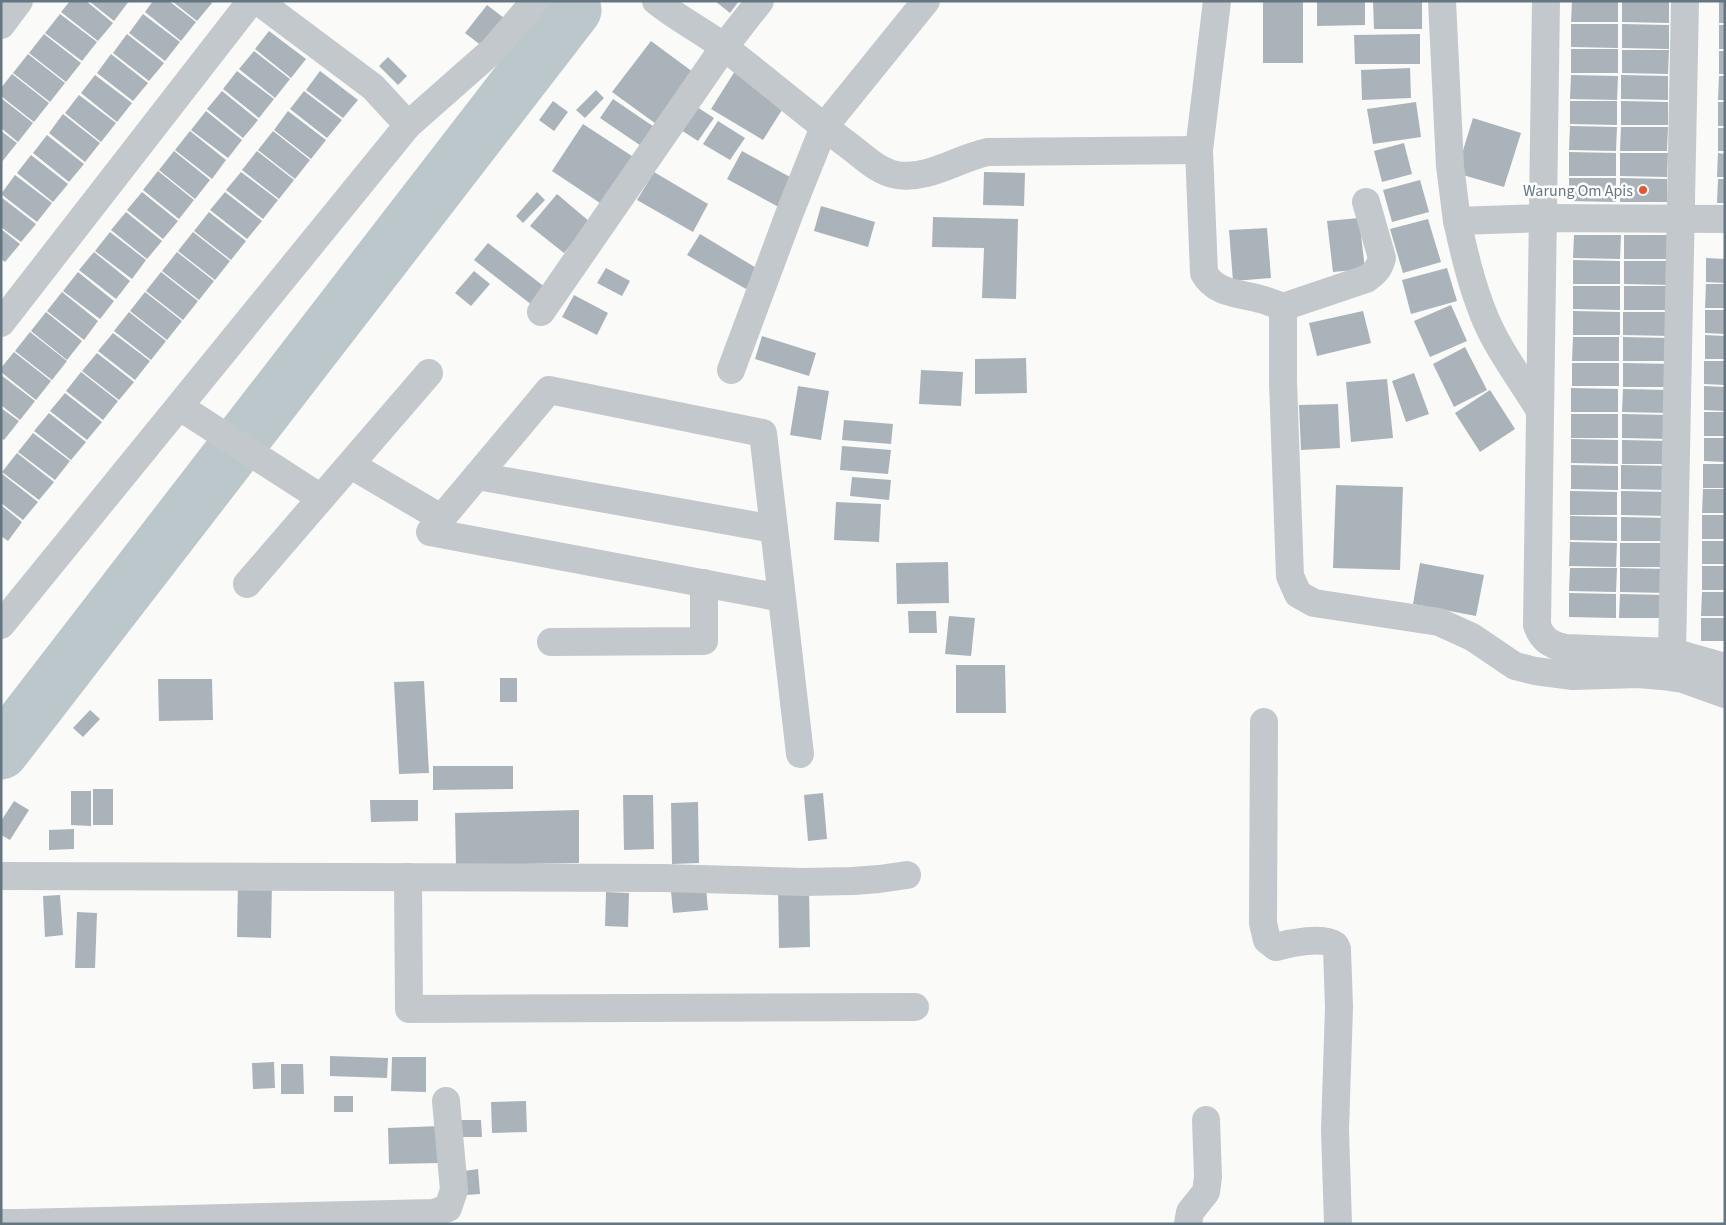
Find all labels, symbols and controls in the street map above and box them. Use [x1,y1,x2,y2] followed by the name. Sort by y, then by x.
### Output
[1523,180,1633,202] place label: Warung Om Apis
[1637,184,1649,196] marker: Warung Om Apis

